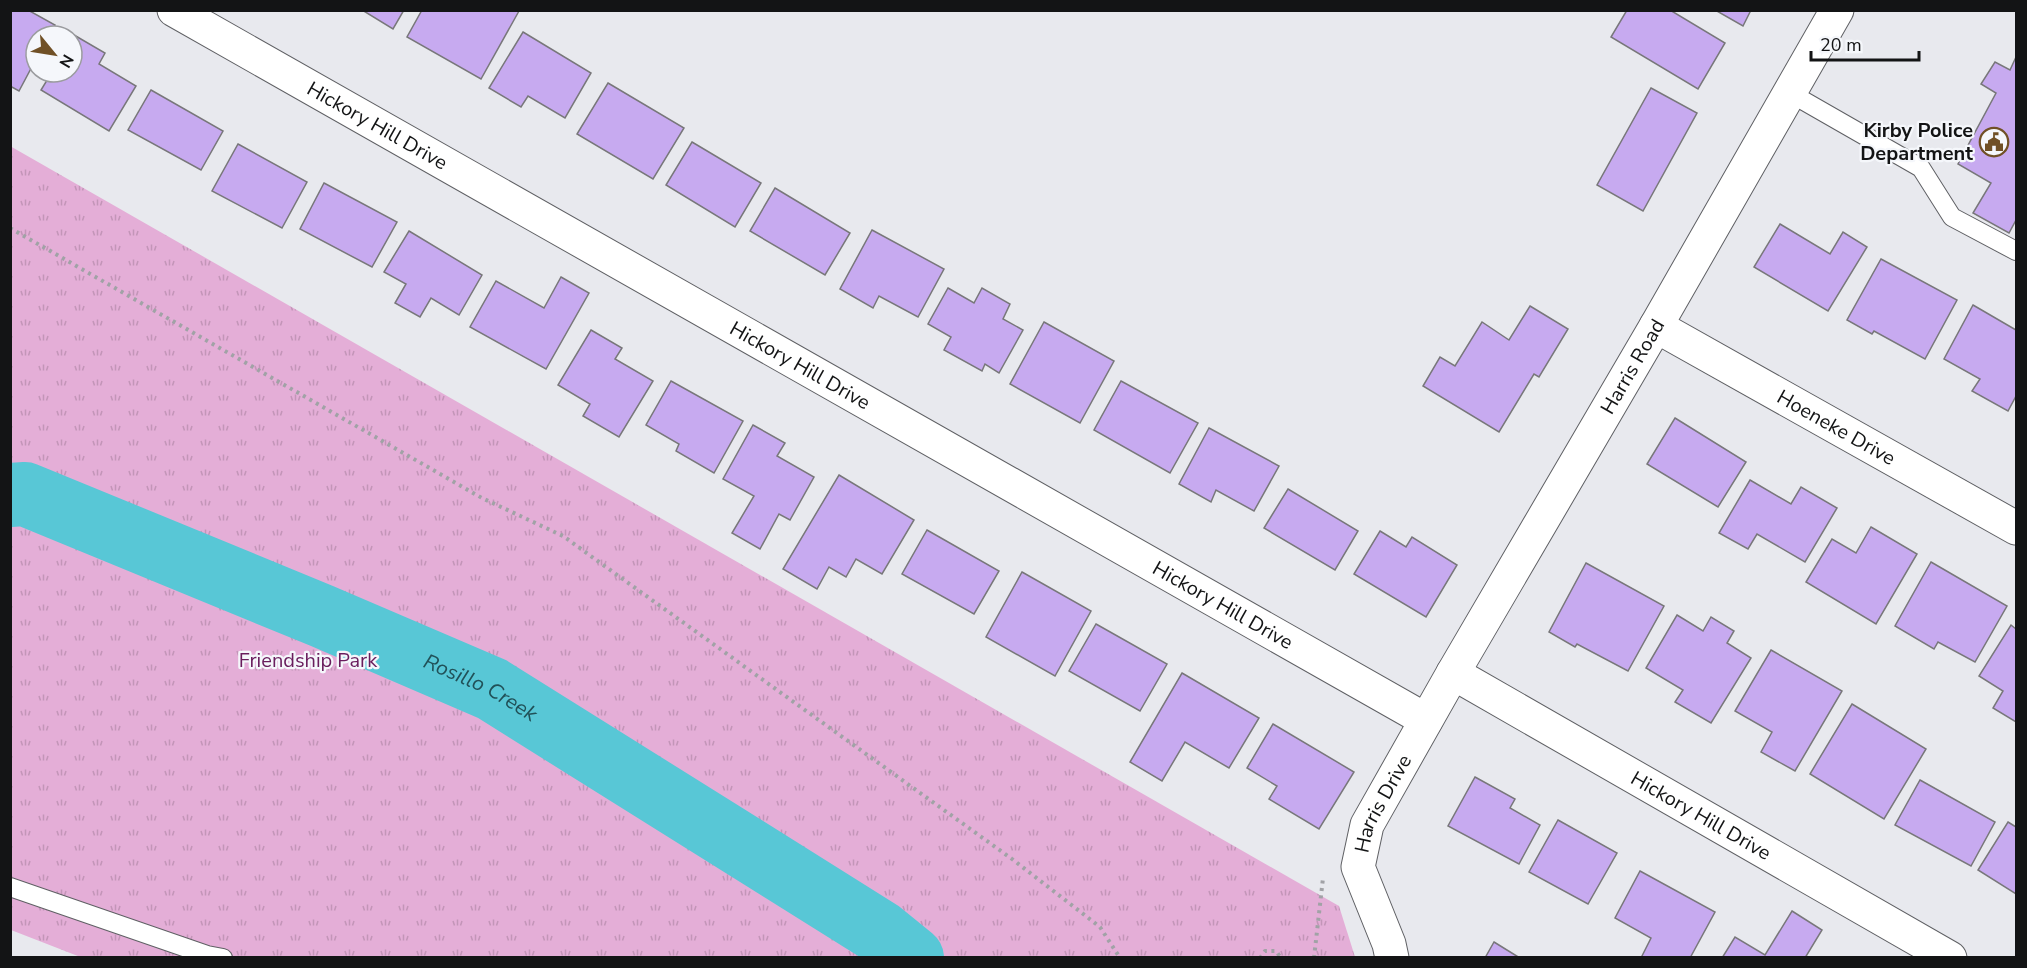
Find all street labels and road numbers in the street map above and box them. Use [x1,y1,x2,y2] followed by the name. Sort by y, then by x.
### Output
[302,75,453,176] street label: Hickory Hill Drive
[1594,314,1671,419] street label: Harris Road
[725,315,875,416] street label: Hickory Hill Drive
[1772,383,1901,471] street label: Hoeneke Drive
[1148,554,1298,656] street label: Hickory Hill Drive
[1348,749,1418,855] street label: Harris Drive
[1626,764,1776,866] street label: Hickory Hill Drive

